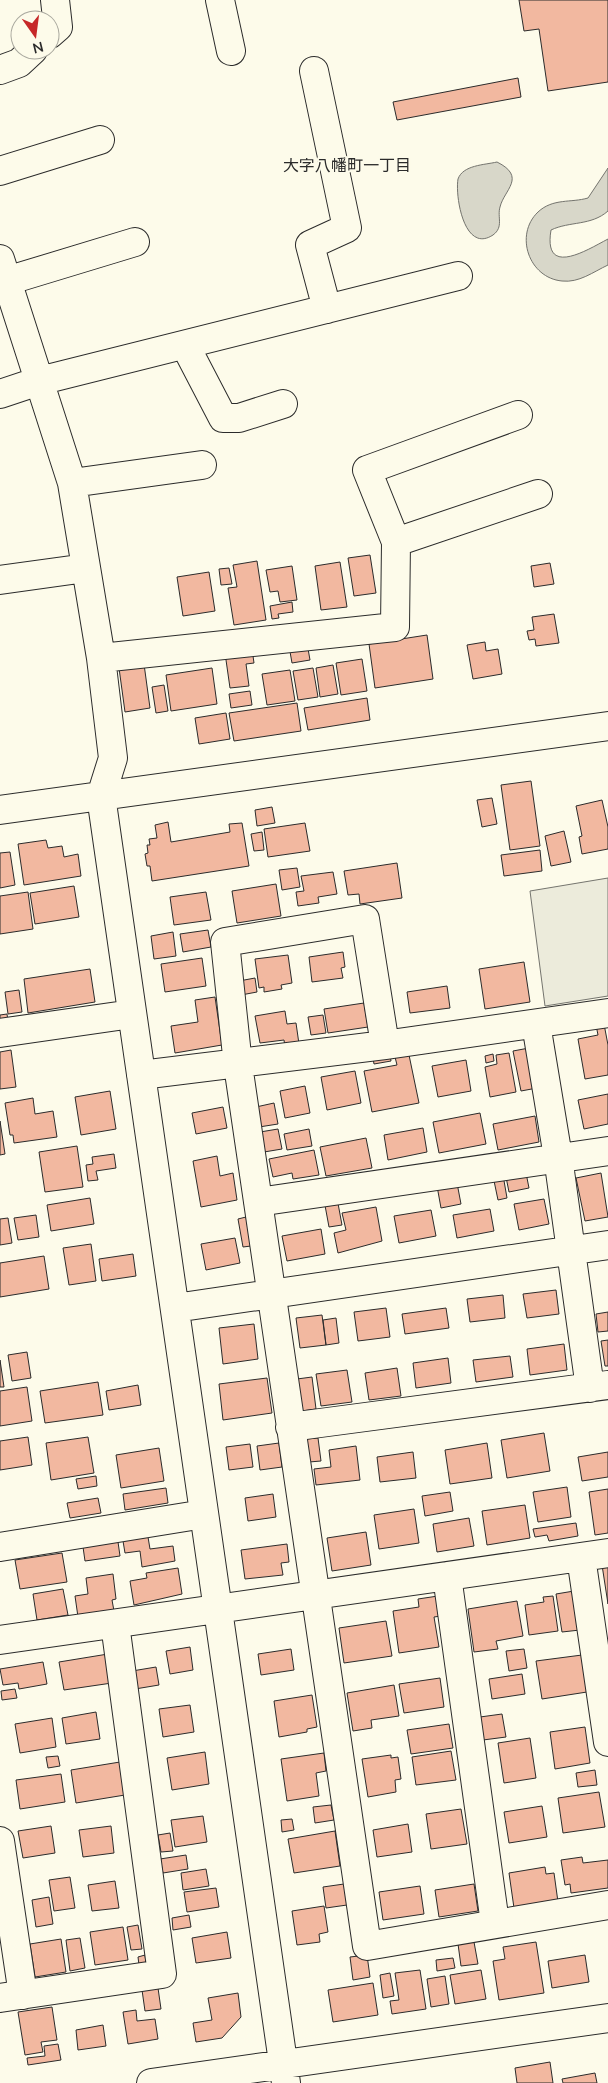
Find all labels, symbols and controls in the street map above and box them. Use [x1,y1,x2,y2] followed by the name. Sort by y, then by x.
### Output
[10,10,60,60] north arrow
[31,38,45,58] text: N
[283,155,411,175] district label: 大字八幡町一丁目

